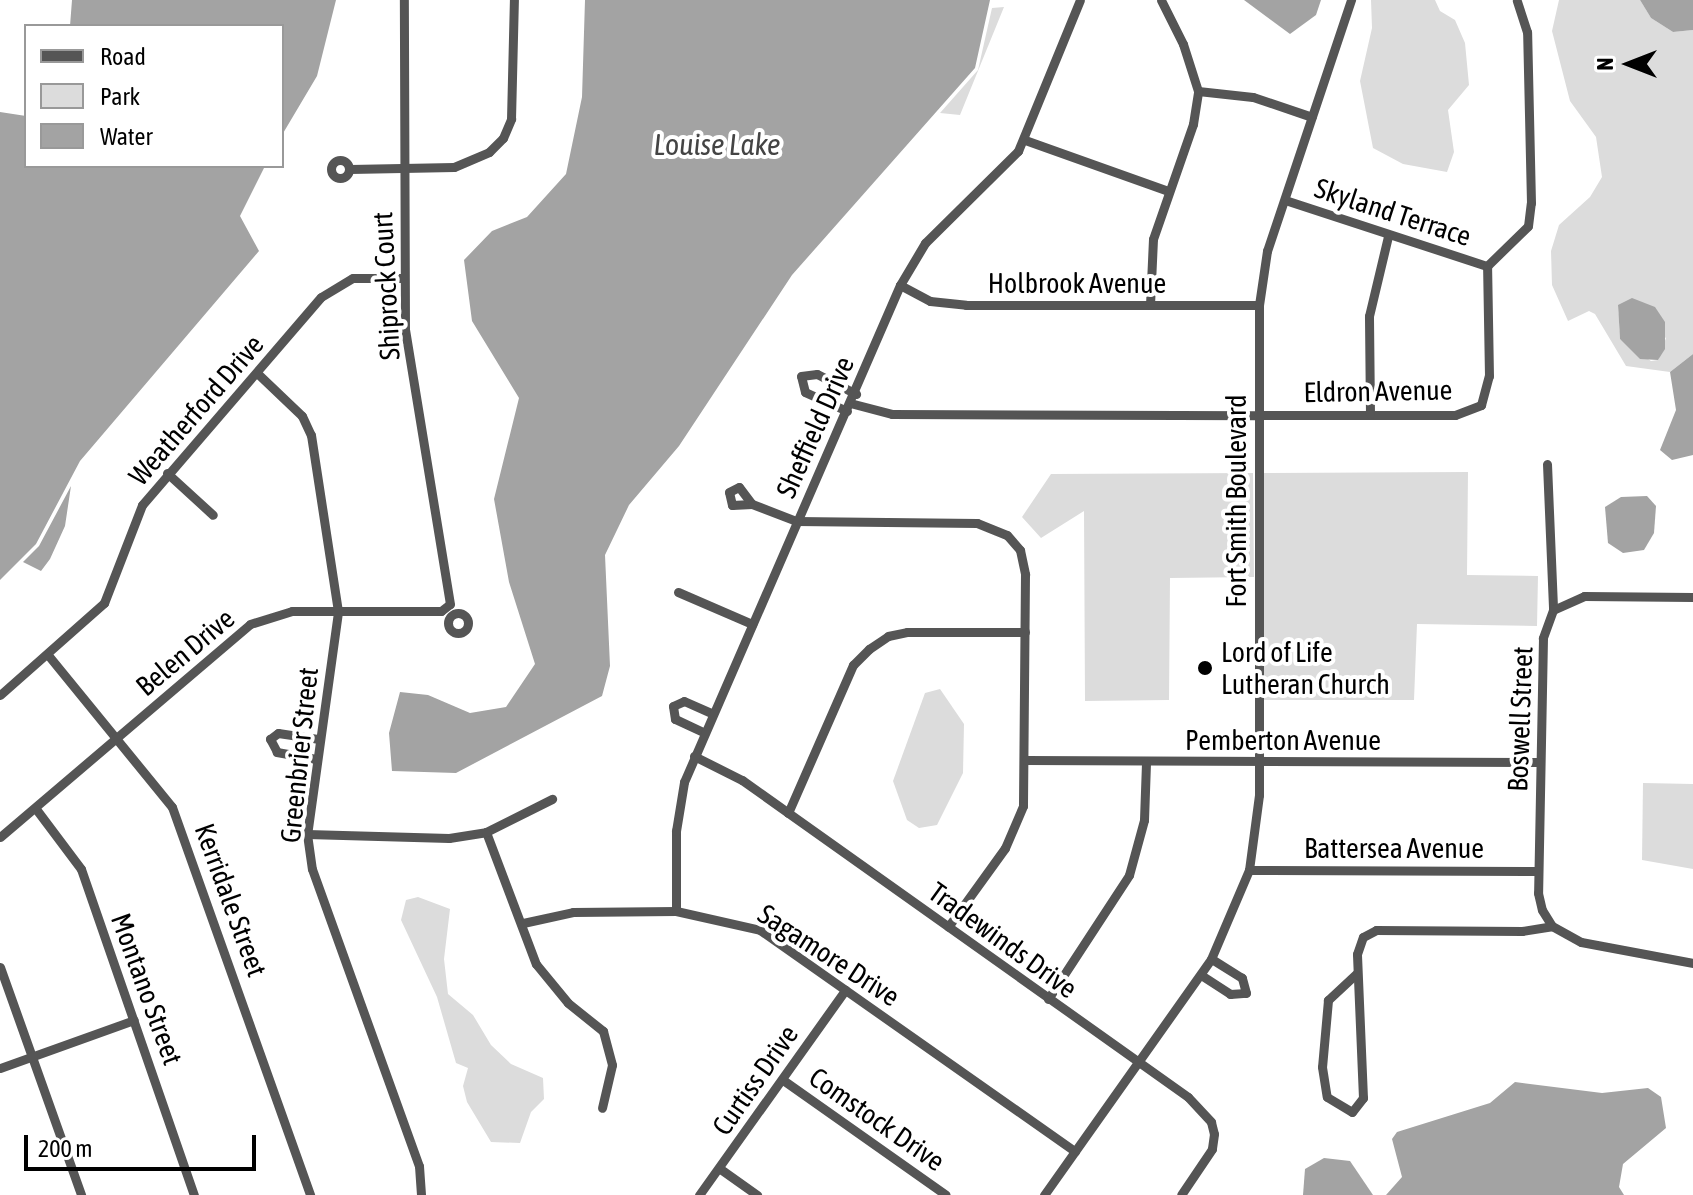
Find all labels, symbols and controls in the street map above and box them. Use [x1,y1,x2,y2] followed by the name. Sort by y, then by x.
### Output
[24,24,284,168] legend
[1589,24,1669,104] north arrow
[100,43,146,70] text: Road
[1592,58,1618,71] text: N
[100,83,140,110] text: Park
[100,123,153,150] text: Water
[653,126,781,162] water label: Louise Lake
[1311,171,1475,253] street label: Skyland Terrace
[365,211,407,361] street label: Shiprock Court
[988,266,1166,300] street label: Holbrook Avenue
[122,328,270,492] street label: Weatherford Drive
[769,351,861,503] street label: Sheffield Drive
[1303,373,1453,409] street label: Eldron Avenue
[1219,395,1253,607] street label: Fort Smith Boulevard
[129,601,241,703] street label: Belen Drive
[1221,635,1390,701] place label: Lord of Life Lutheran Church
[1501,646,1539,792] street label: Boswell Street
[1196,659,1214,677] marker: Lord of Life Lutheran Church
[273,666,325,844] street label: Greenbrier Street
[1185,723,1381,757] street label: Pemberton Avenue
[188,819,274,981] street label: Kerridale Street
[1304,831,1484,865] street label: Battersea Avenue
[922,875,1084,1005] street label: Tradewinds Drive
[752,897,906,1013] street label: Sagamore Drive
[104,909,190,1069] street label: Montano Street
[705,1019,805,1141] street label: Curtiss Drive
[803,1060,951,1178] street label: Comstock Drive
[28,1119,260,1169] scale bar
[38,1135,92,1162] text: 200 m

